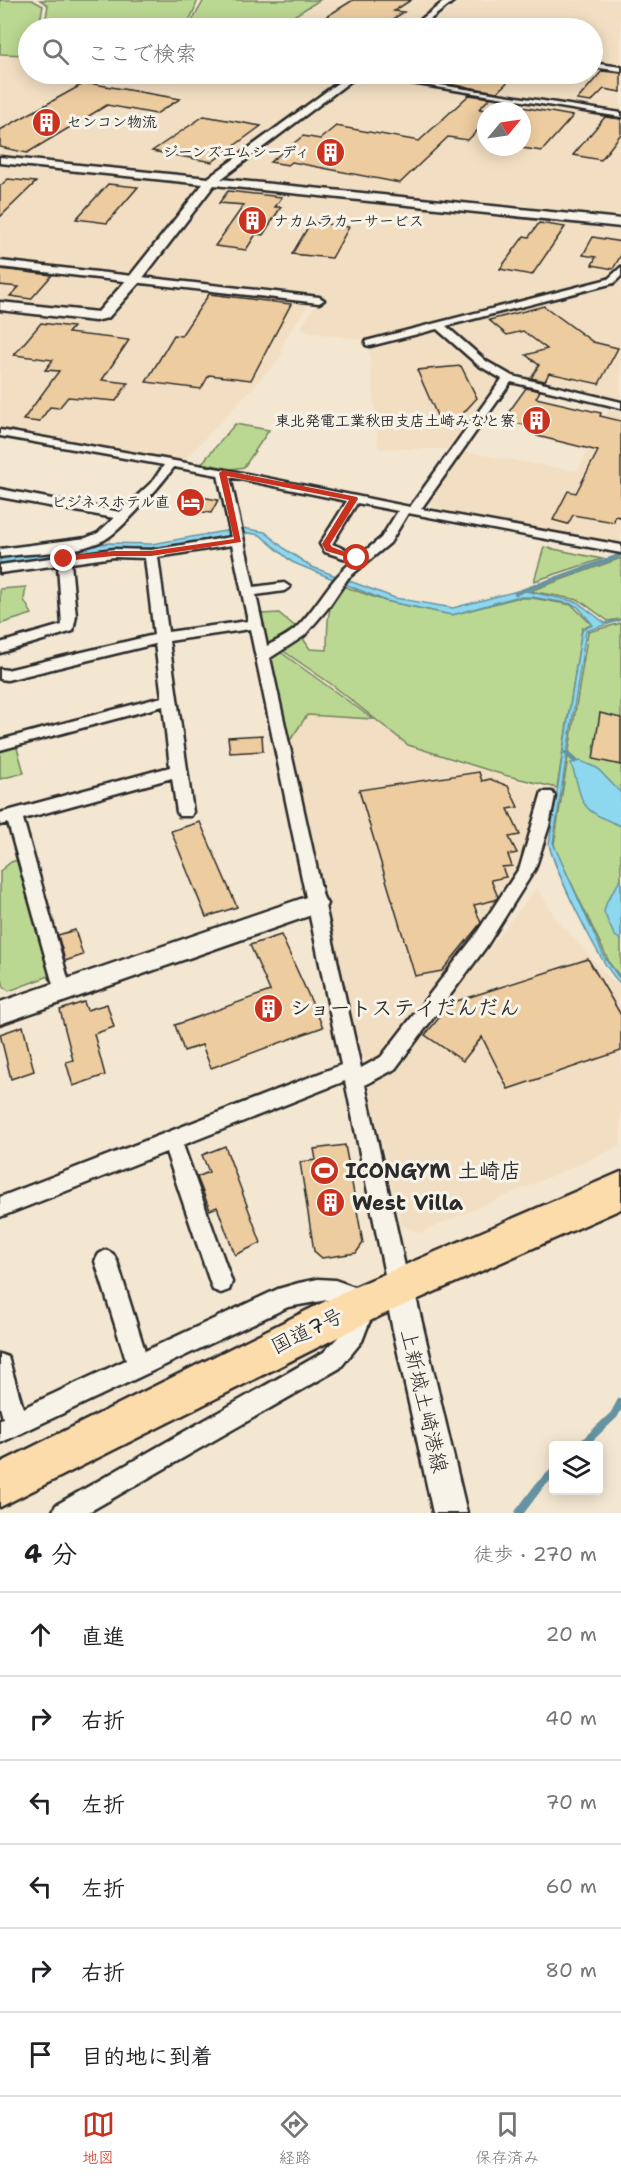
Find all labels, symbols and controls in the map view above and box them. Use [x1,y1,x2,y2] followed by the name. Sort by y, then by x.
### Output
[18,18,603,84] search box
[39,35,72,68] icon: search
[87,39,197,68] text: ここで検索
[477,102,531,156] north arrow
[30,106,62,138] building icon: センコン物流
[67,112,157,132] place label: センコン物流
[315,136,347,168] building icon: ジーンズエムシーディ
[163,142,310,162] place label: ジーンズエムシーディ
[237,205,269,237] building icon: ナカムラカーサービス
[274,211,424,231] place label: ナカムラカーサービス
[520,405,552,437] building icon: 東北発電工業秋田支店土崎みなと寮
[275,411,515,431] place label: 東北発電工業秋田支店土崎みなと寮
[175,486,207,518] hotel icon: ビジネスホテル直
[51,492,170,512] place label: ビジネスホテル直
[343,544,369,570] route start
[50,545,76,571] route end
[253,992,285,1024] building icon: ショートステイだんだん
[290,994,520,1022] place label: ショートステイだんだん
[308,1155,340,1187] sports icon: ICONGYM 土崎店
[345,1157,521,1185] place label: ICONGYM 土崎店
[315,1187,347,1219] building icon: West Villa
[352,1189,464,1217] place label: West Villa
[266,1301,348,1361] street label: 国道7号
[394,1326,454,1476] street label: 上新城土崎港線
[549,1441,603,1495] map controls
[549,1441,603,1495] button: layers
[24,1536,77,1571] text: 4 分
[474,1541,597,1567] text: 徒歩 · 270 m
[24,1618,57,1651] icon: ahead
[546,1621,597,1647] text: 20 m
[81,1622,125,1651] text: 直進
[24,1702,57,1735] icon: right
[545,1705,597,1731] text: 40 m
[81,1706,125,1735] text: 右折
[24,1786,57,1819] icon: left
[545,1789,597,1815] text: 70 m
[81,1790,125,1819] text: 左折
[24,1870,57,1903] icon: left
[545,1873,597,1899] text: 60 m
[81,1874,125,1903] text: 左折
[24,1954,57,1987] icon: right
[545,1957,597,1983] text: 80 m
[81,1958,125,1987] text: 右折
[24,2038,57,2071] icon: arrive
[81,2042,213,2071] text: 目的地に到着
[82,2108,115,2168] tab: 地図
[278,2108,311,2168] tab: 経路
[475,2108,539,2168] tab: 保存済み

